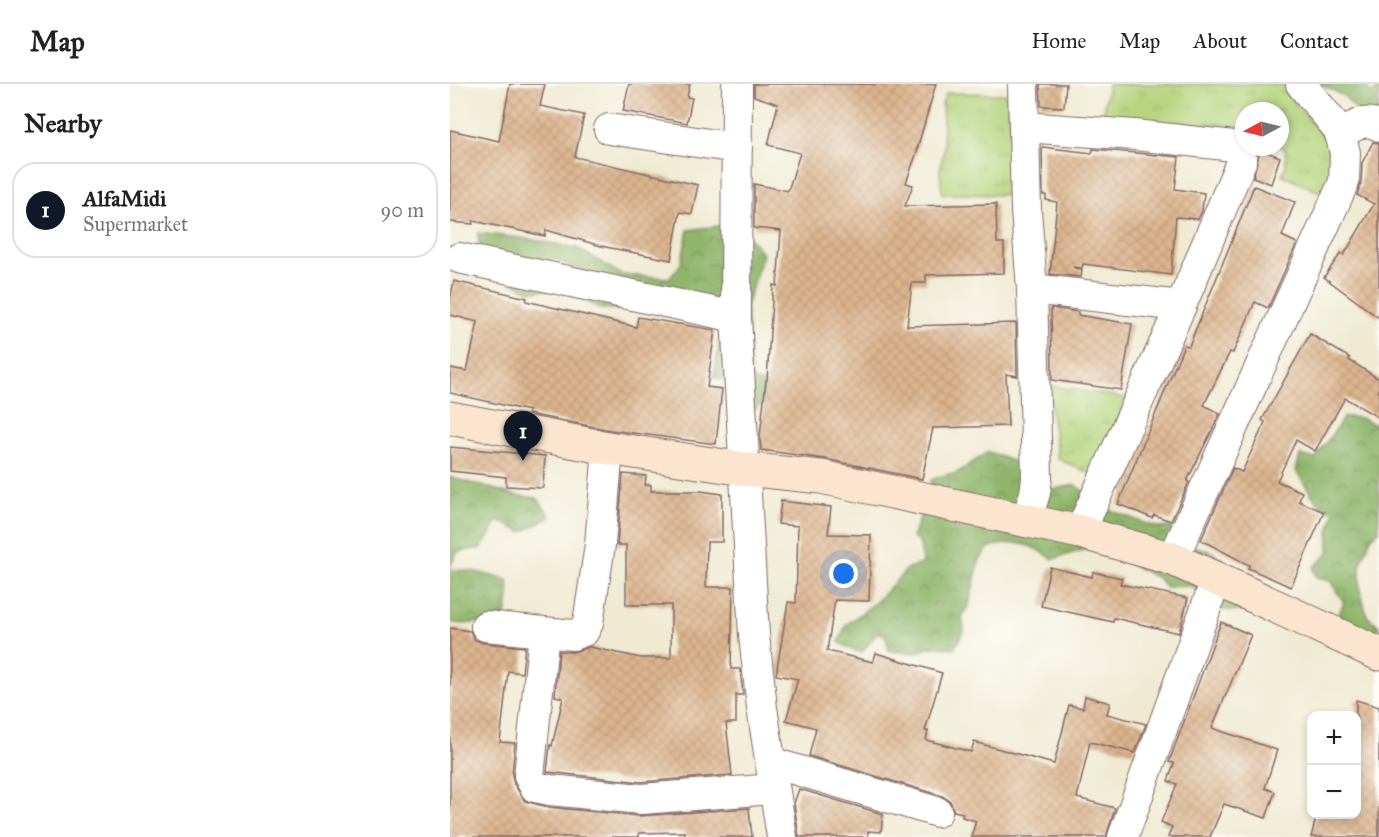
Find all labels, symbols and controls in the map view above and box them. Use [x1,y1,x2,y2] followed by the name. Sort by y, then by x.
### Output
[30,24,85,59] text: Map
[1031,28,1086,54] text: Home
[1119,28,1160,54] text: Map
[1193,28,1247,54] text: About
[1280,28,1349,54] text: Contact
[1235,102,1289,156] north arrow
[24,107,102,139] text: Nearby
[83,185,166,212] text: AlfaMidi
[42,198,49,222] text: 1
[381,198,424,222] text: 90 m
[83,212,188,236] text: Supermarket
[504,412,542,461] pin: 1
[829,559,858,588] your location
[1307,711,1361,819] map controls
[1307,711,1361,765] button: +
[1307,765,1361,819] button: −

